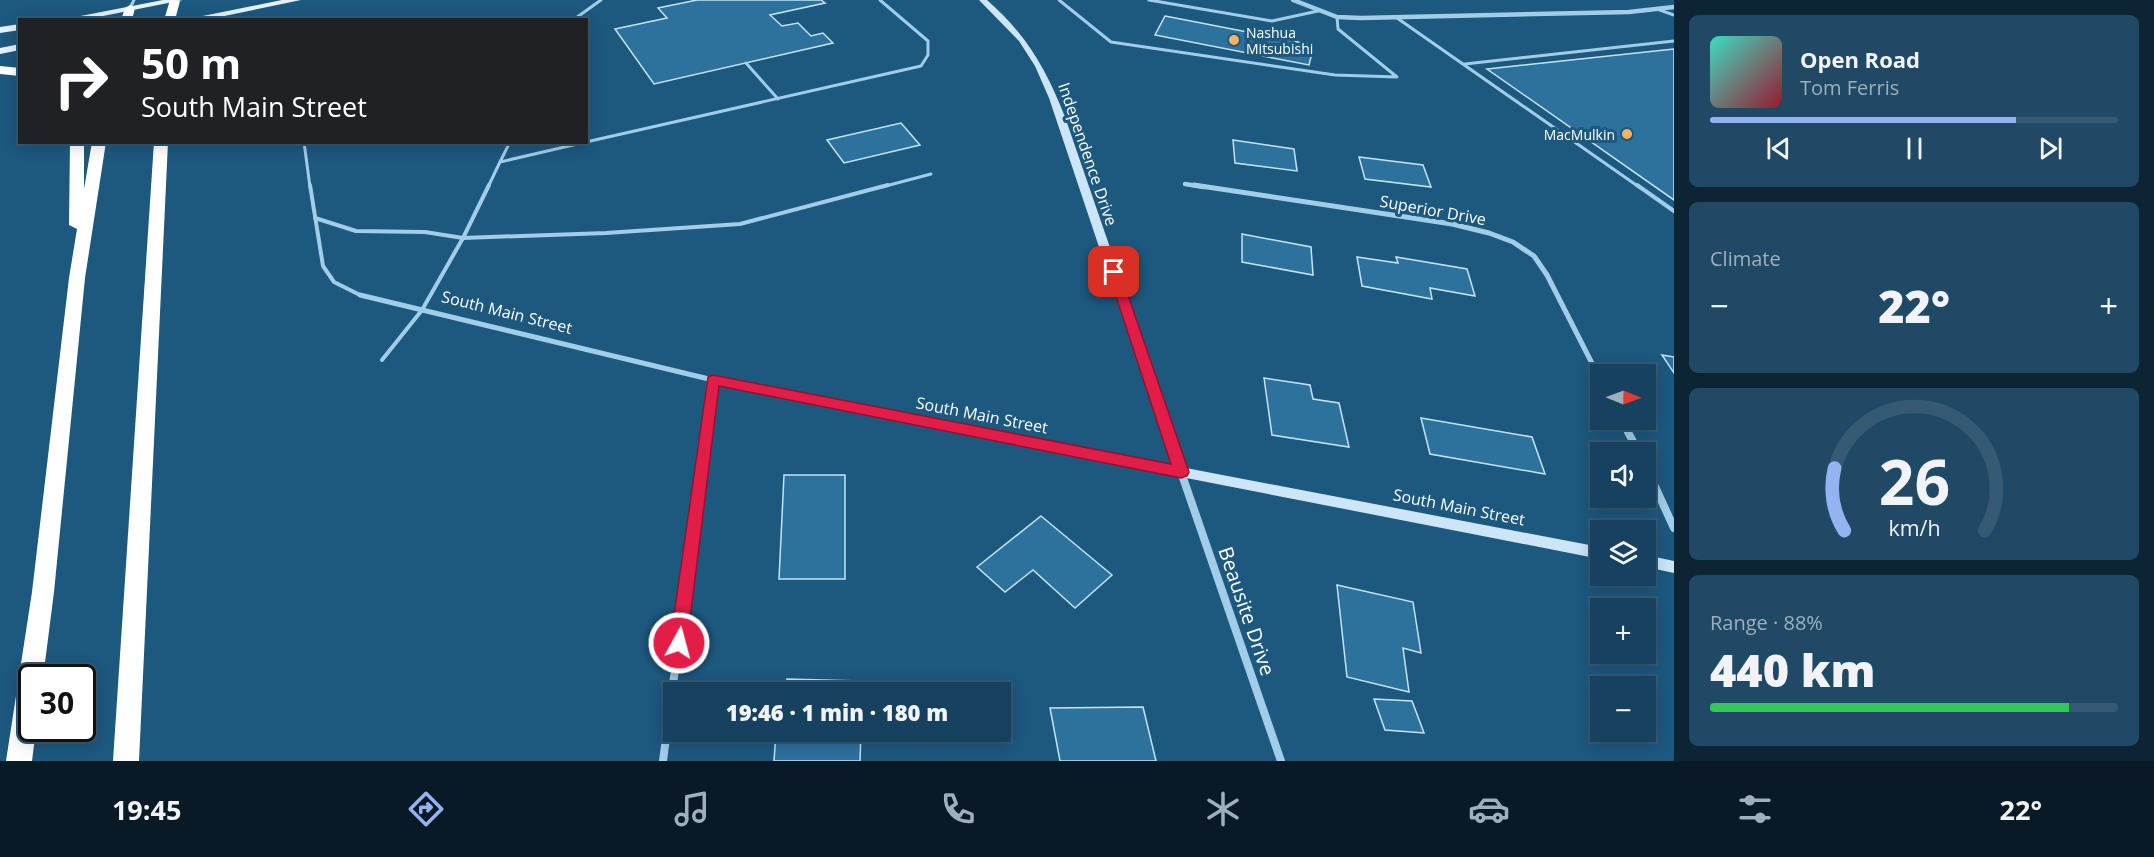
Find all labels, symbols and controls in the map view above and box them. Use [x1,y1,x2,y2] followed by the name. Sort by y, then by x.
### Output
[1246,23,1313,58] place label: Nashua Mitsubishi
[1227,33,1241,47] marker: Nashua Mitsubishi
[141,34,241,91] text: 50 m
[42,42,120,120] icon: right
[1800,44,1920,74] text: Open Road
[1800,74,1899,101] text: Tom Ferris
[1053,79,1123,229] street label: Independence Drive
[141,88,367,125] text: South Main Street
[1544,125,1615,144] place label: MacMulkin
[1620,127,1634,141] marker: MacMulkin
[1762,132,1795,165] icon: previous
[1898,132,1931,165] icon: pause
[2034,132,2067,165] icon: next
[1378,190,1488,230] street label: Superior Drive
[1710,245,1781,272] text: Climate
[1088,246,1139,297] pin
[1097,255,1130,288] icon: arrive
[1878,275,1950,336] text: 22°
[1710,283,1729,328] text: −
[2099,283,2118,328] text: +
[439,285,575,339] street label: South Main Street
[1590,364,1656,430] north arrow
[1590,364,1656,742] map controls
[914,391,1050,439] street label: South Main Street
[1878,438,1950,523] text: 26
[1590,442,1656,508] button: sound
[1391,483,1527,531] street label: South Main Street
[1888,513,1940,542] text: km/h
[1590,520,1656,586] button: layers
[1212,543,1282,679] street label: Beausite Drive
[1590,598,1656,664] button: +
[1710,609,1823,636] text: Range · 88%
[647,611,711,675] position arrow
[1710,639,1875,700] text: 440 km
[18,664,96,742] speed limit sign: 30
[1590,676,1656,742] button: −
[726,697,948,727] text: 19:46 · 1 min · 180 m
[405,788,447,830] icon: directions
[671,788,713,830] icon: music
[937,788,979,830] icon: phone
[1202,788,1244,830] icon: climate
[1468,788,1510,830] icon: car
[1734,788,1776,830] icon: filters
[112,791,181,828] text: 19:45
[2000,791,2042,828] text: 22°

